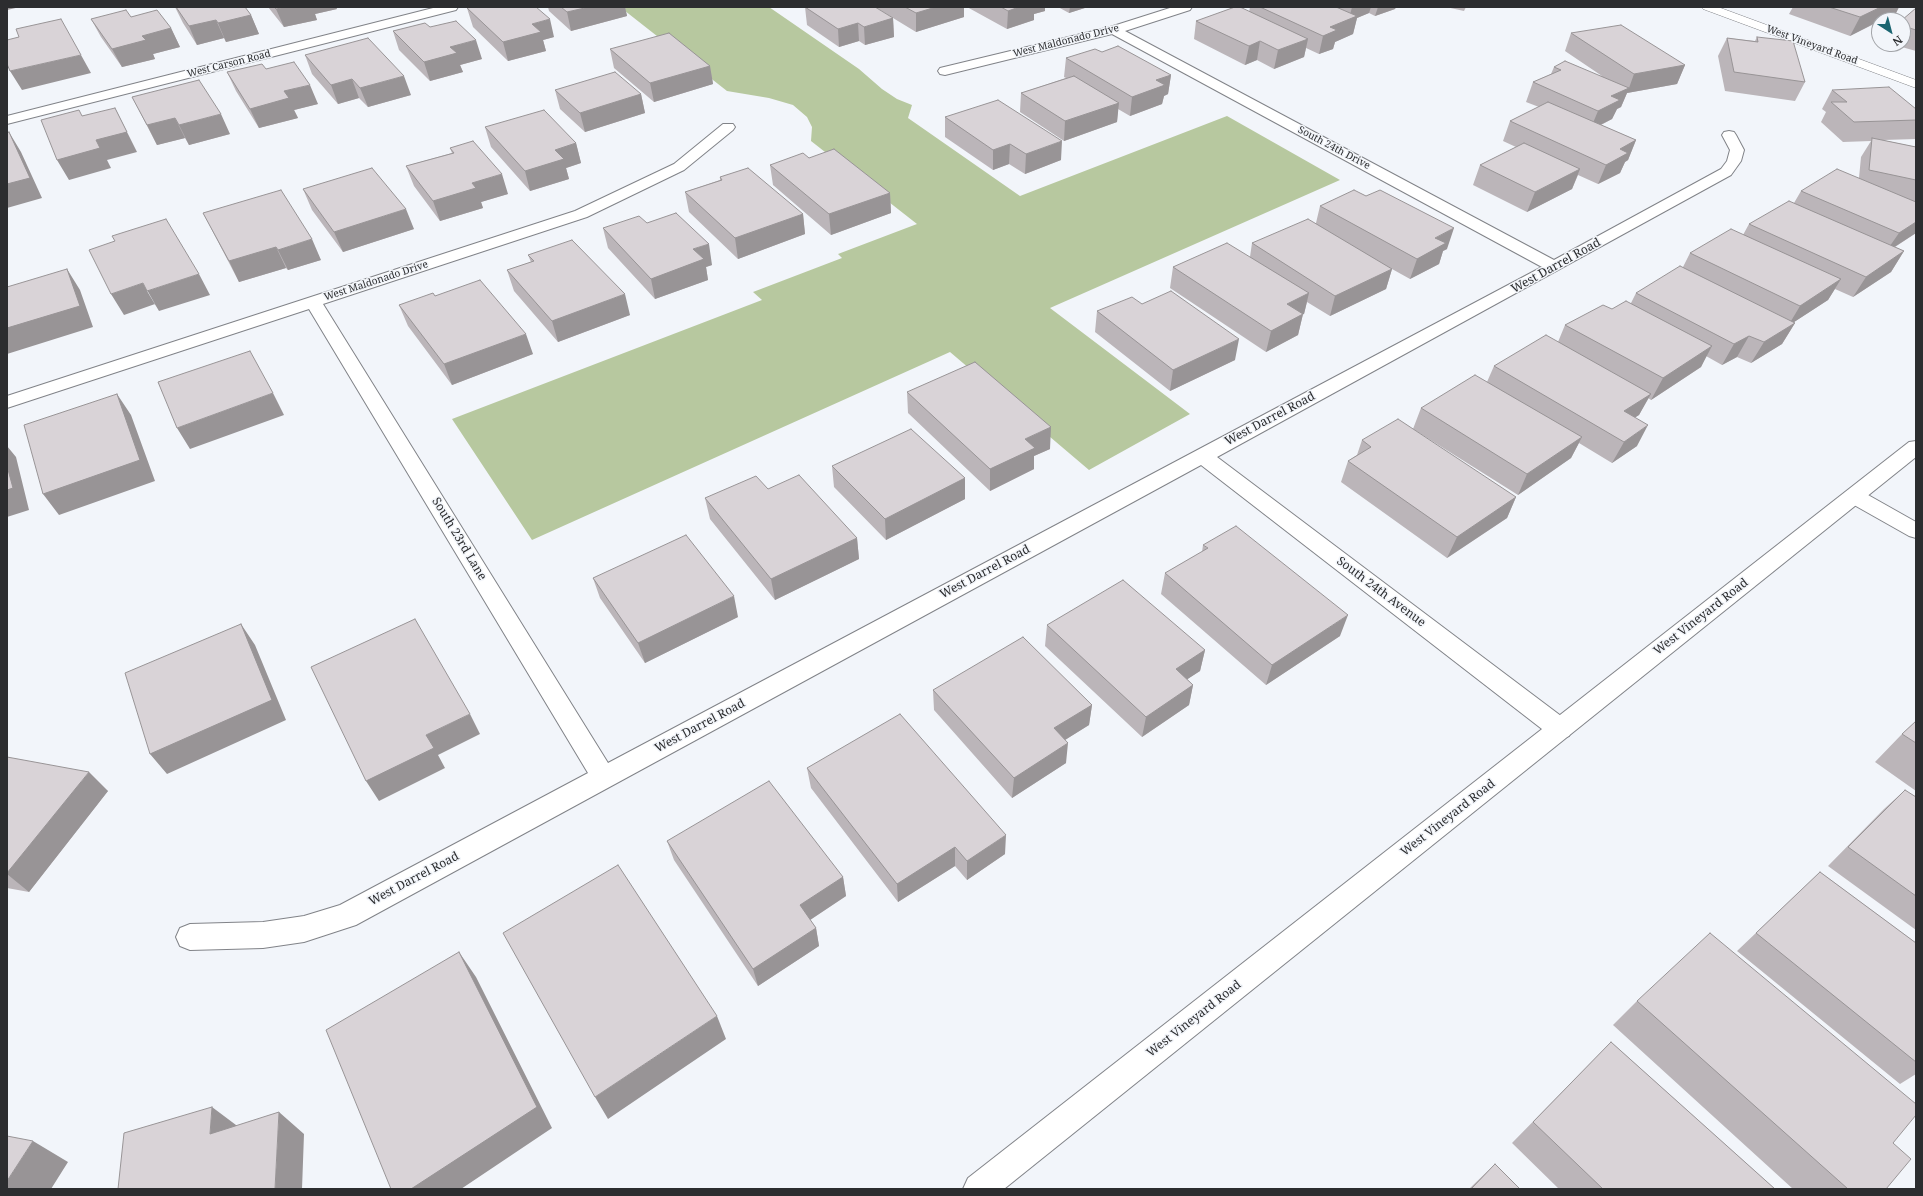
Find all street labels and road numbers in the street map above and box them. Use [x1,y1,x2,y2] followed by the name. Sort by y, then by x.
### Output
[1012,22,1120,60] street label: West Maldonado Drive
[1765,23,1859,67] street label: West Vineyard Road
[186,48,272,80] street label: West Carson Road
[1296,124,1372,172] street label: South 24th Drive
[1509,235,1603,297] street label: West Darrel Road
[322,258,430,304] street label: West Maldonado Drive
[1222,389,1318,449] street label: West Darrel Road
[429,495,489,583] street label: South 23rd Lane
[937,542,1033,602] street label: West Darrel Road
[1334,554,1428,630] street label: South 24th Avenue
[1651,576,1751,658] street label: West Vineyard Road
[652,696,748,756] street label: West Darrel Road
[1398,777,1498,859] street label: West Vineyard Road
[366,849,462,909] street label: West Darrel Road
[1144,978,1244,1060] street label: West Vineyard Road

